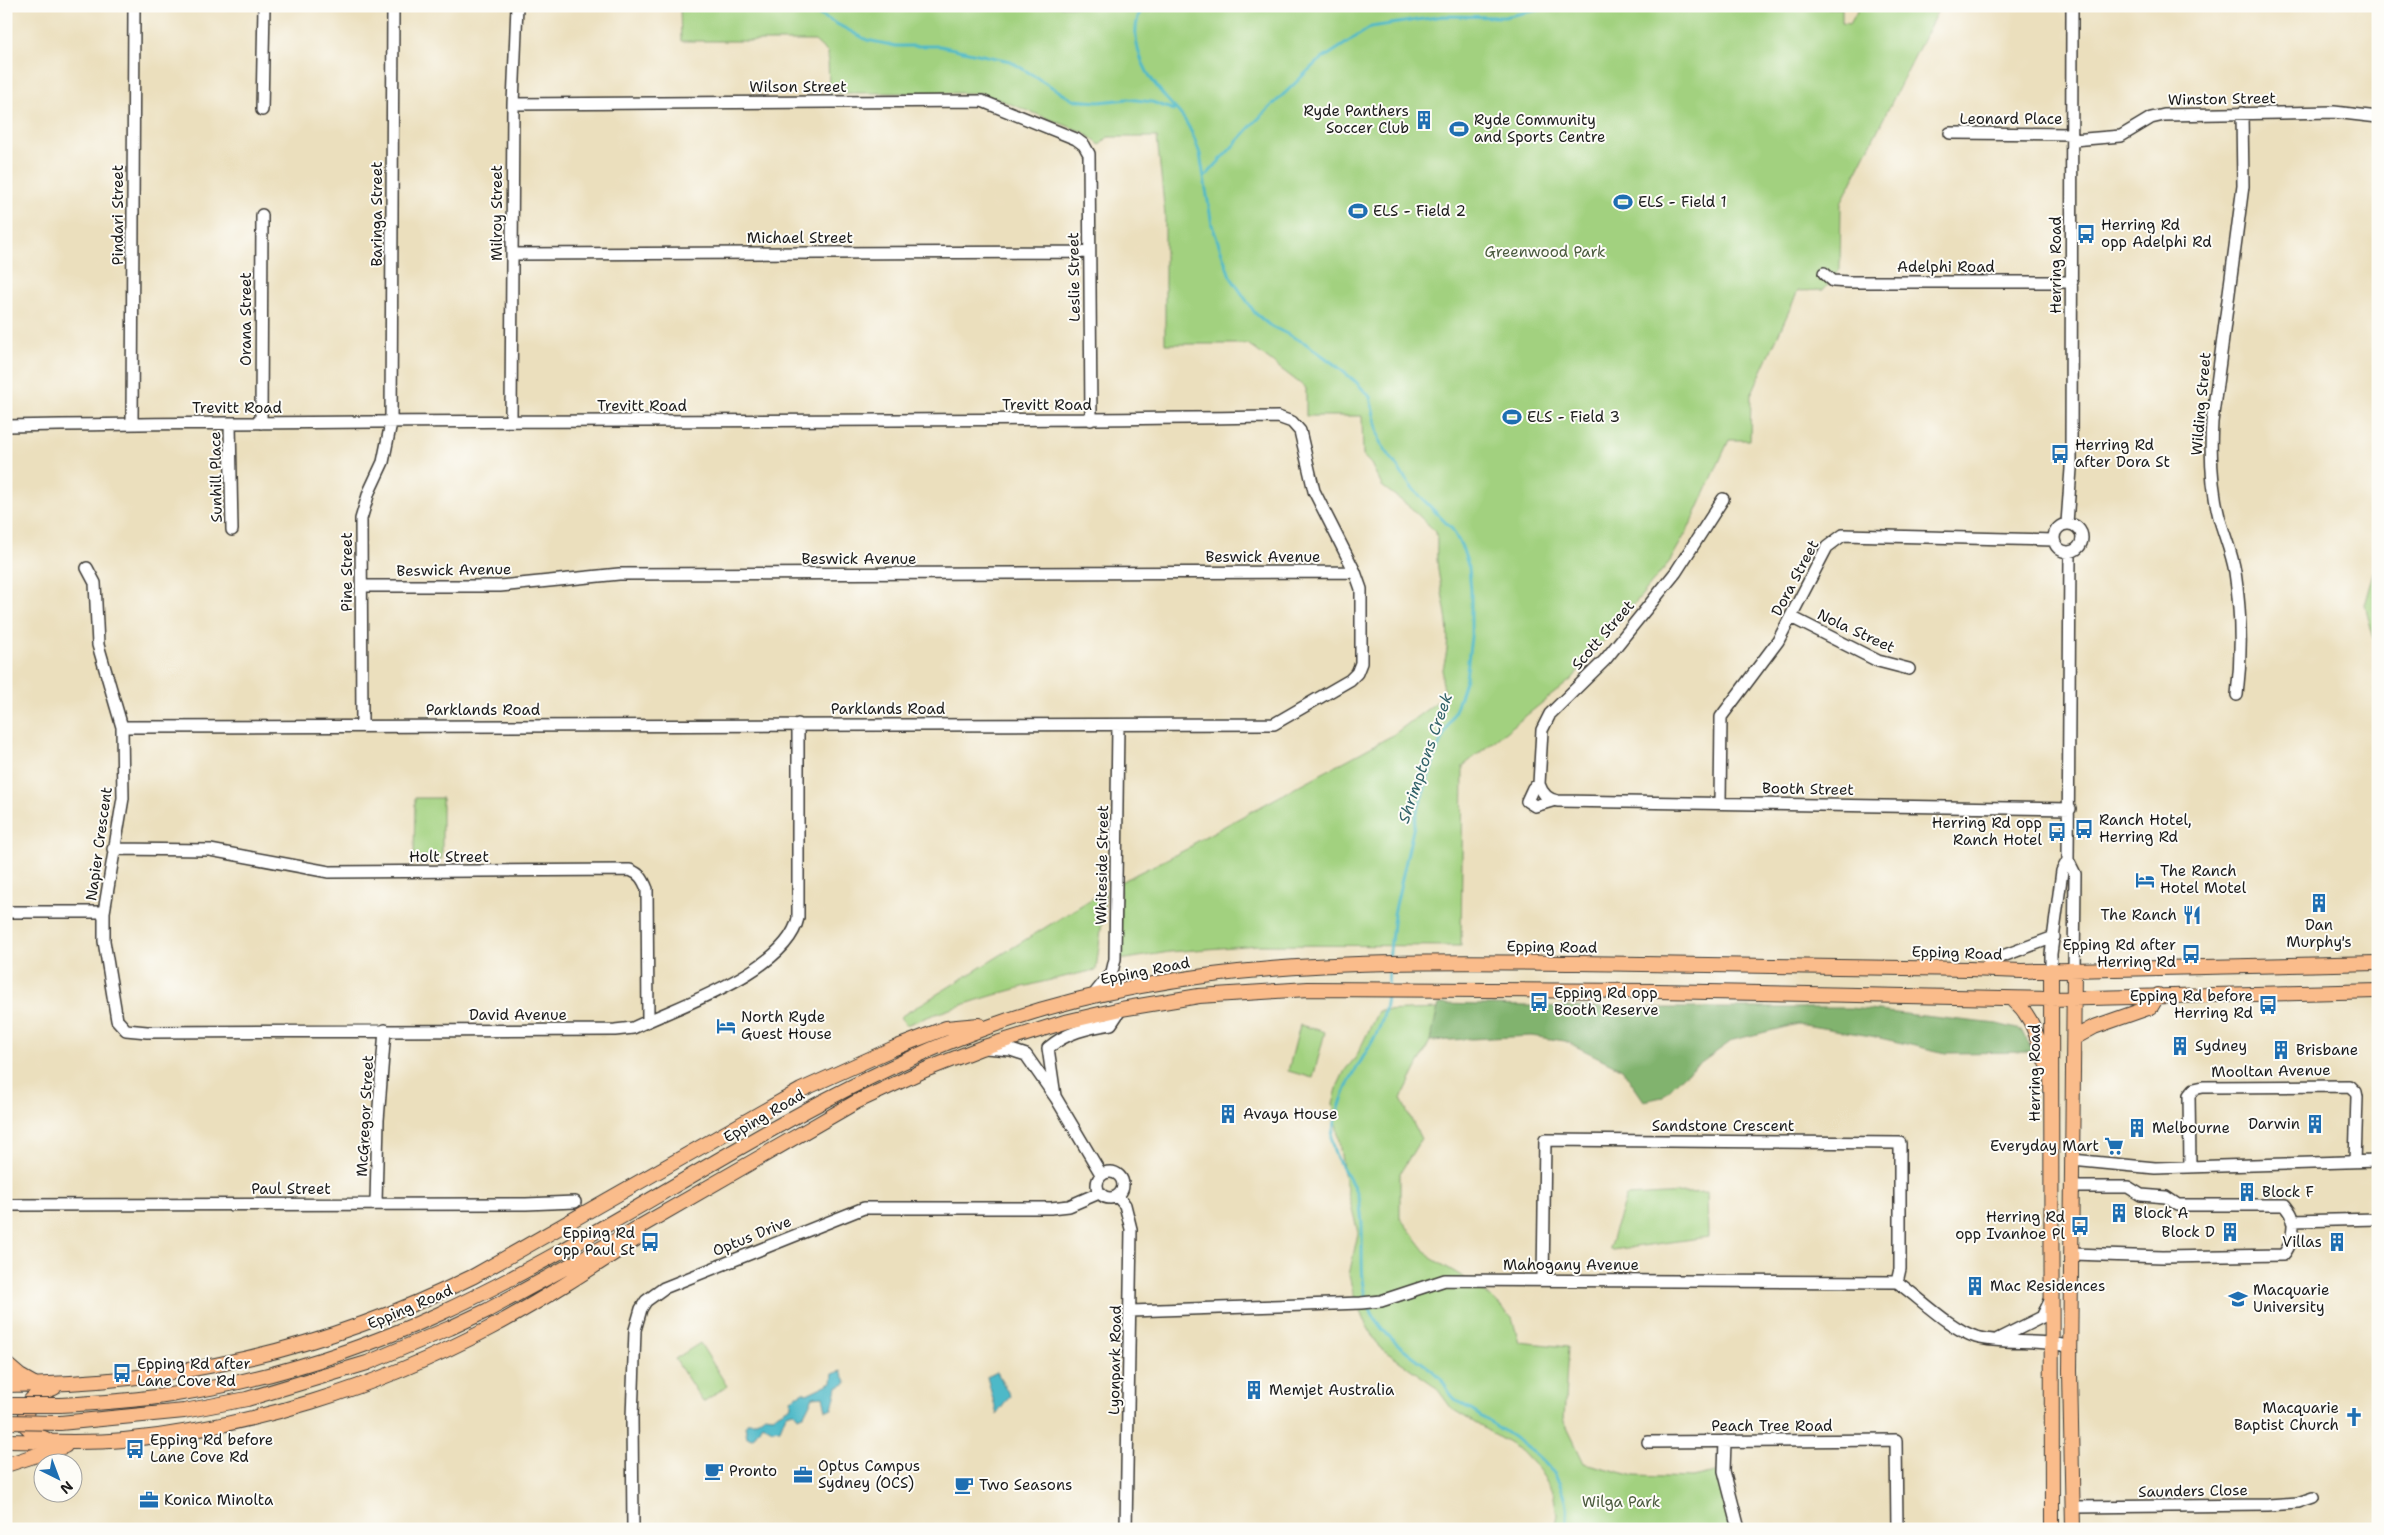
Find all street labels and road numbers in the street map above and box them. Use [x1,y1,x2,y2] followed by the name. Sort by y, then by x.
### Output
[749,77,847,97] street label: Wilson Street
[2168,88,2276,110] street label: Winston Street
[1960,109,2062,129] street label: Leonard Place
[367,161,387,267] street label: Baringa Street
[108,165,128,265] street label: Pindari Street
[487,165,507,261] street label: Milroy Street
[2046,216,2066,314] street label: Herring Road
[747,228,853,248] street label: Michael Street
[1063,232,1085,322] street label: Leslie Street
[1897,257,1995,277] street label: Adelphi Road
[236,272,256,366] street label: Orana Street
[2187,351,2215,457] street label: Wilding Street
[1002,395,1093,415] street label: Trevitt Road
[597,396,688,416] street label: Trevitt Road
[192,398,283,418] street label: Trevitt Road
[205,431,227,523] street label: Sunhill Place
[337,532,357,612] street label: Pine Street
[1767,537,1823,619] street label: Dora Street
[1206,547,1320,567] street label: Beswick Avenue
[802,549,916,569] street label: Beswick Avenue
[396,559,512,581] street label: Beswick Avenue
[1567,596,1639,674] street label: Scott Street
[1814,604,1898,658] street label: Nola Street
[831,699,946,719] street label: Parklands Road
[426,700,541,720] street label: Parklands Road
[1762,778,1854,800] street label: Booth Street
[81,786,117,902] street label: Napier Crescent
[1091,805,1113,925] street label: Whiteside Street
[409,847,489,867] street label: Holt Street
[1506,936,1598,958] street label: Epping Road
[1911,941,2003,965] street label: Epping Road
[1099,952,1192,989] street label: Epping Road
[469,1005,567,1025] street label: David Avenue
[2025,1024,2045,1122] street label: Herring Road
[352,1055,378,1177] street label: McGregor Street
[2211,1060,2331,1082] street label: Mooltan Avenue
[720,1084,809,1147] street label: Epping Road
[1652,1116,1794,1136] street label: Sandstone Crescent
[251,1179,331,1199] street label: Paul Street
[710,1211,794,1261] street label: Optus Drive
[1503,1255,1639,1275] street label: Mahogany Avenue
[364,1280,456,1334] street label: Epping Road
[1104,1304,1126,1415] street label: Lyonpark Road
[1711,1416,1833,1436] street label: Peach Tree Road
[2138,1480,2248,1502] street label: Saunders Close

